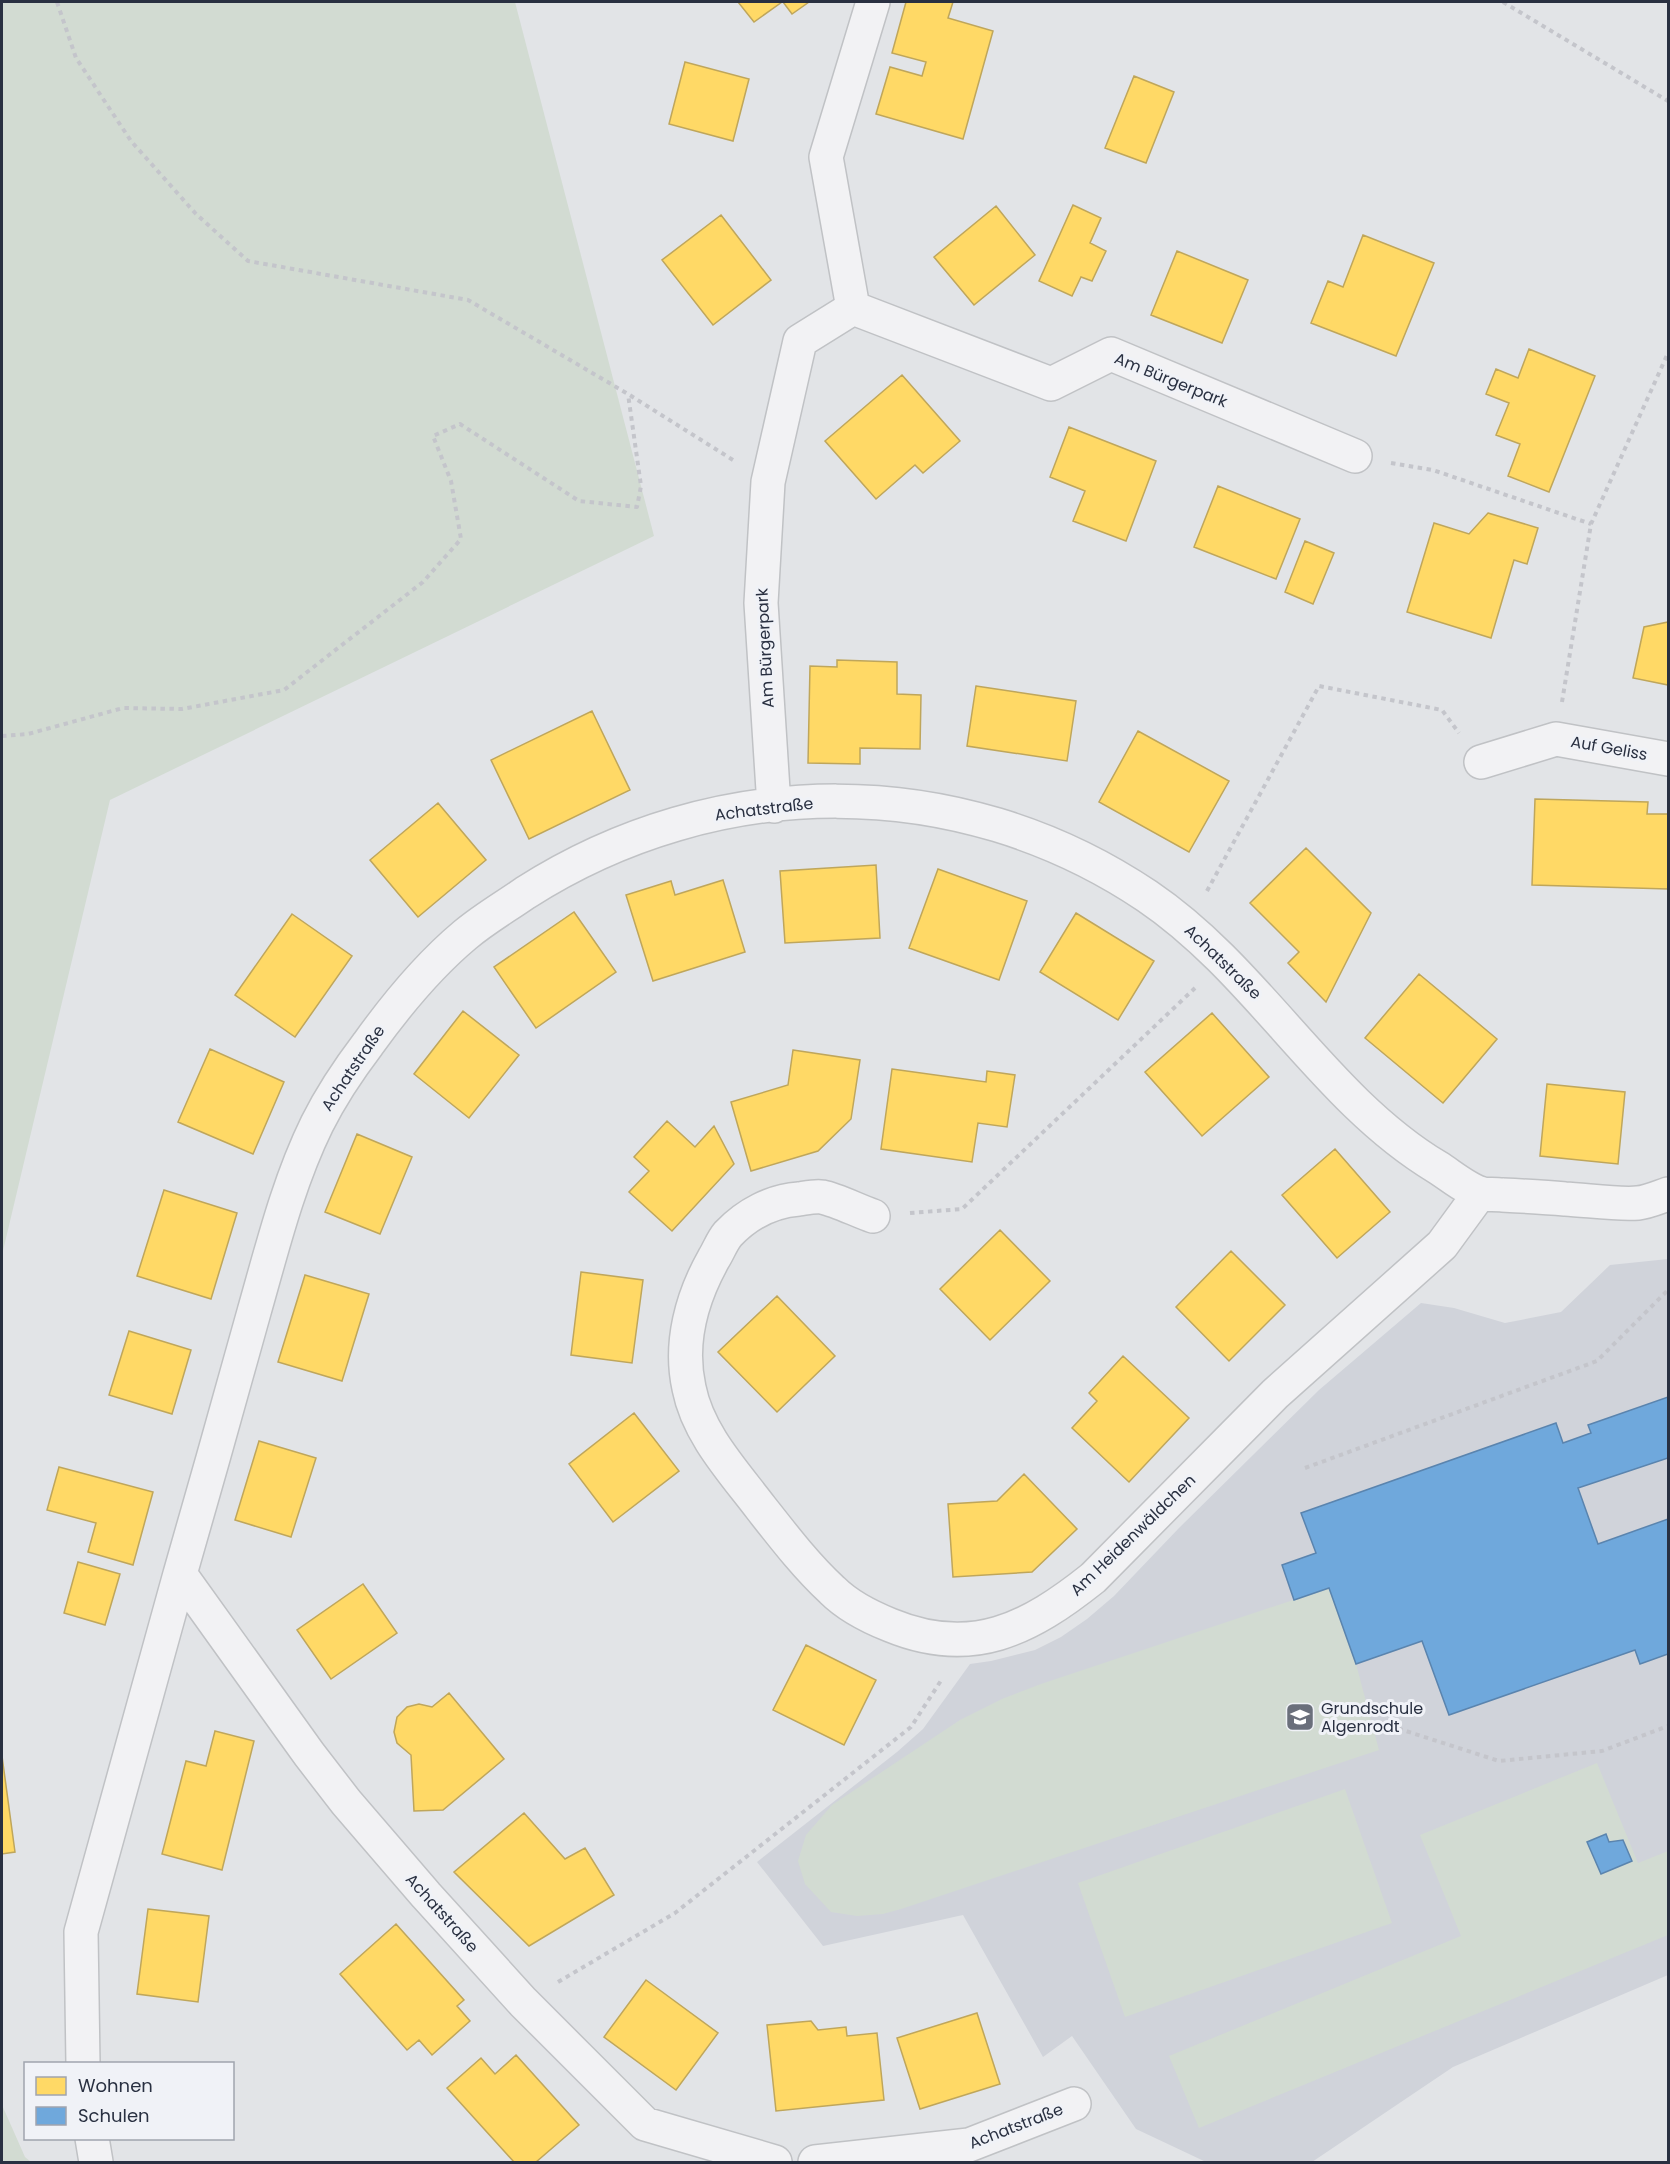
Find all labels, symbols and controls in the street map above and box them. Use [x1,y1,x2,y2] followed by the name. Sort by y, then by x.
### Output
[1111,347,1232,413] street label: Am Bürgerpark
[750,587,780,709] street label: Am Bürgerpark
[1569,730,1649,766] street label: Auf Geliss
[713,792,815,826] street label: Achatstraße
[1179,919,1267,1005] street label: Achatstraße
[316,1020,390,1116] street label: Achatstraße
[1065,1469,1201,1601] street label: Am Heidenwäldchen
[1321,1697,1423,1738] place label: Grundschule Algenrodt
[1284,1701,1316,1733] school or university icon: Grundschule Algenrodt
[400,1868,484,1958] street label: Achatstraße
[24,2062,234,2140] legend
[78,2073,153,2098] text: Wohnen
[966,2097,1066,2155] street label: Achatstraße
[78,2103,150,2128] text: Schulen

